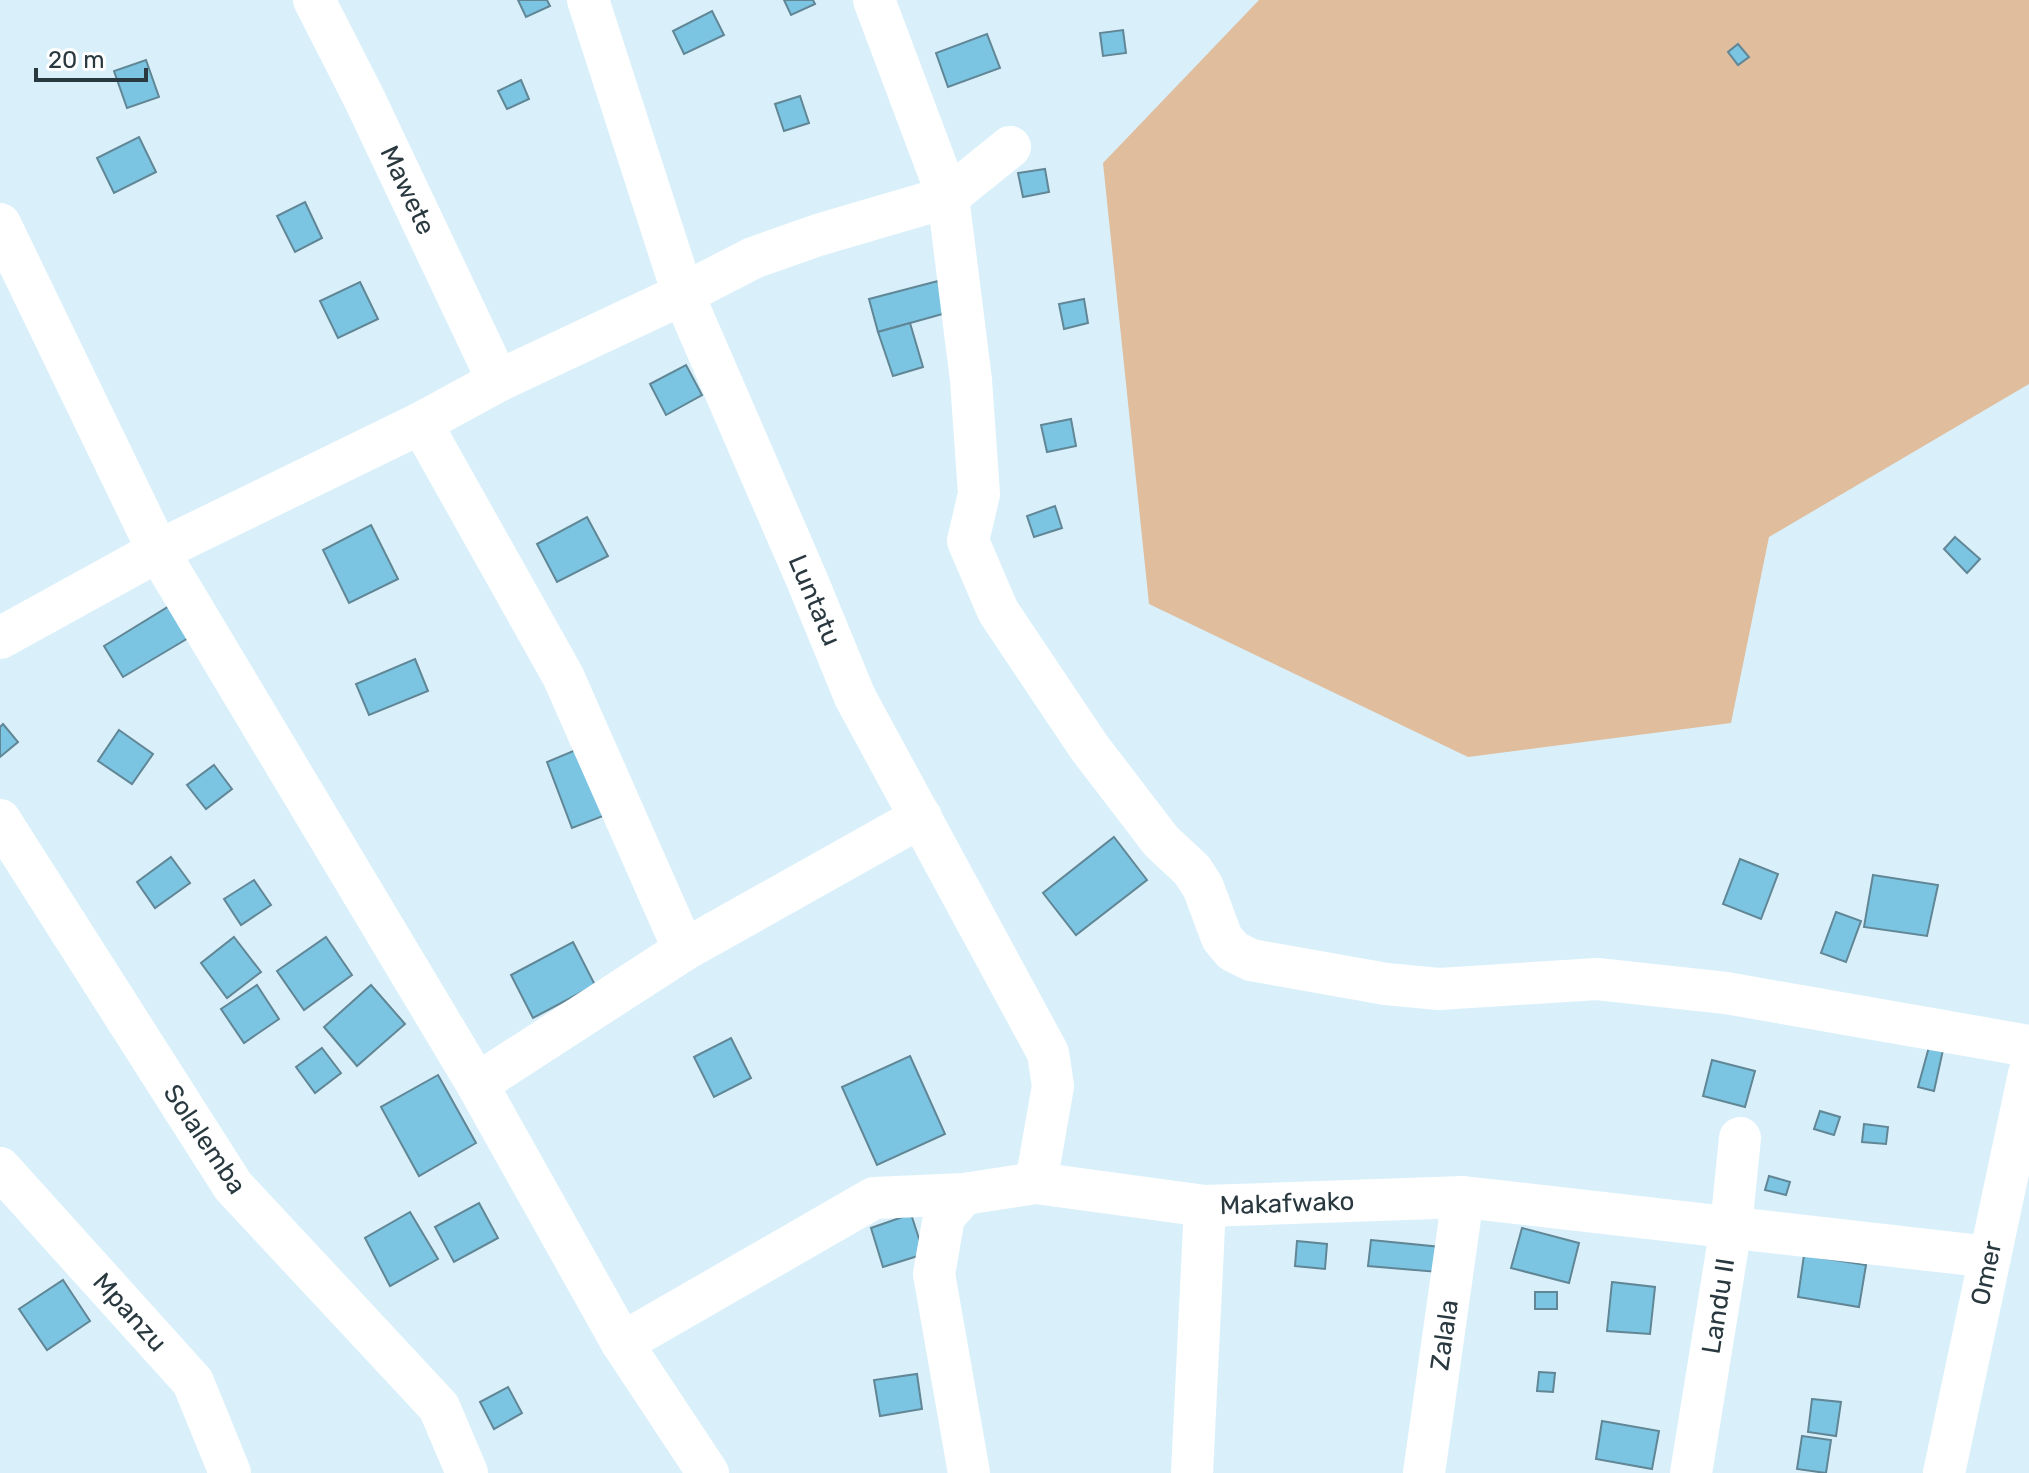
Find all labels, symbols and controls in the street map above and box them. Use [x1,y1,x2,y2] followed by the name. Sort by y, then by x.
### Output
[36,32,146,82] scale bar
[48,46,105,74] text: 20 m
[374,141,442,240] street label: Mawete
[782,550,847,650] street label: Luntatu
[157,1079,253,1200] street label: Solalemba
[1219,1186,1355,1221] street label: Makafwako
[1965,1238,2008,1308] street label: Omer
[1696,1256,1741,1356] street label: Landu II
[86,1267,173,1358] street label: Mpanzu
[1424,1298,1465,1373] street label: Zalala

